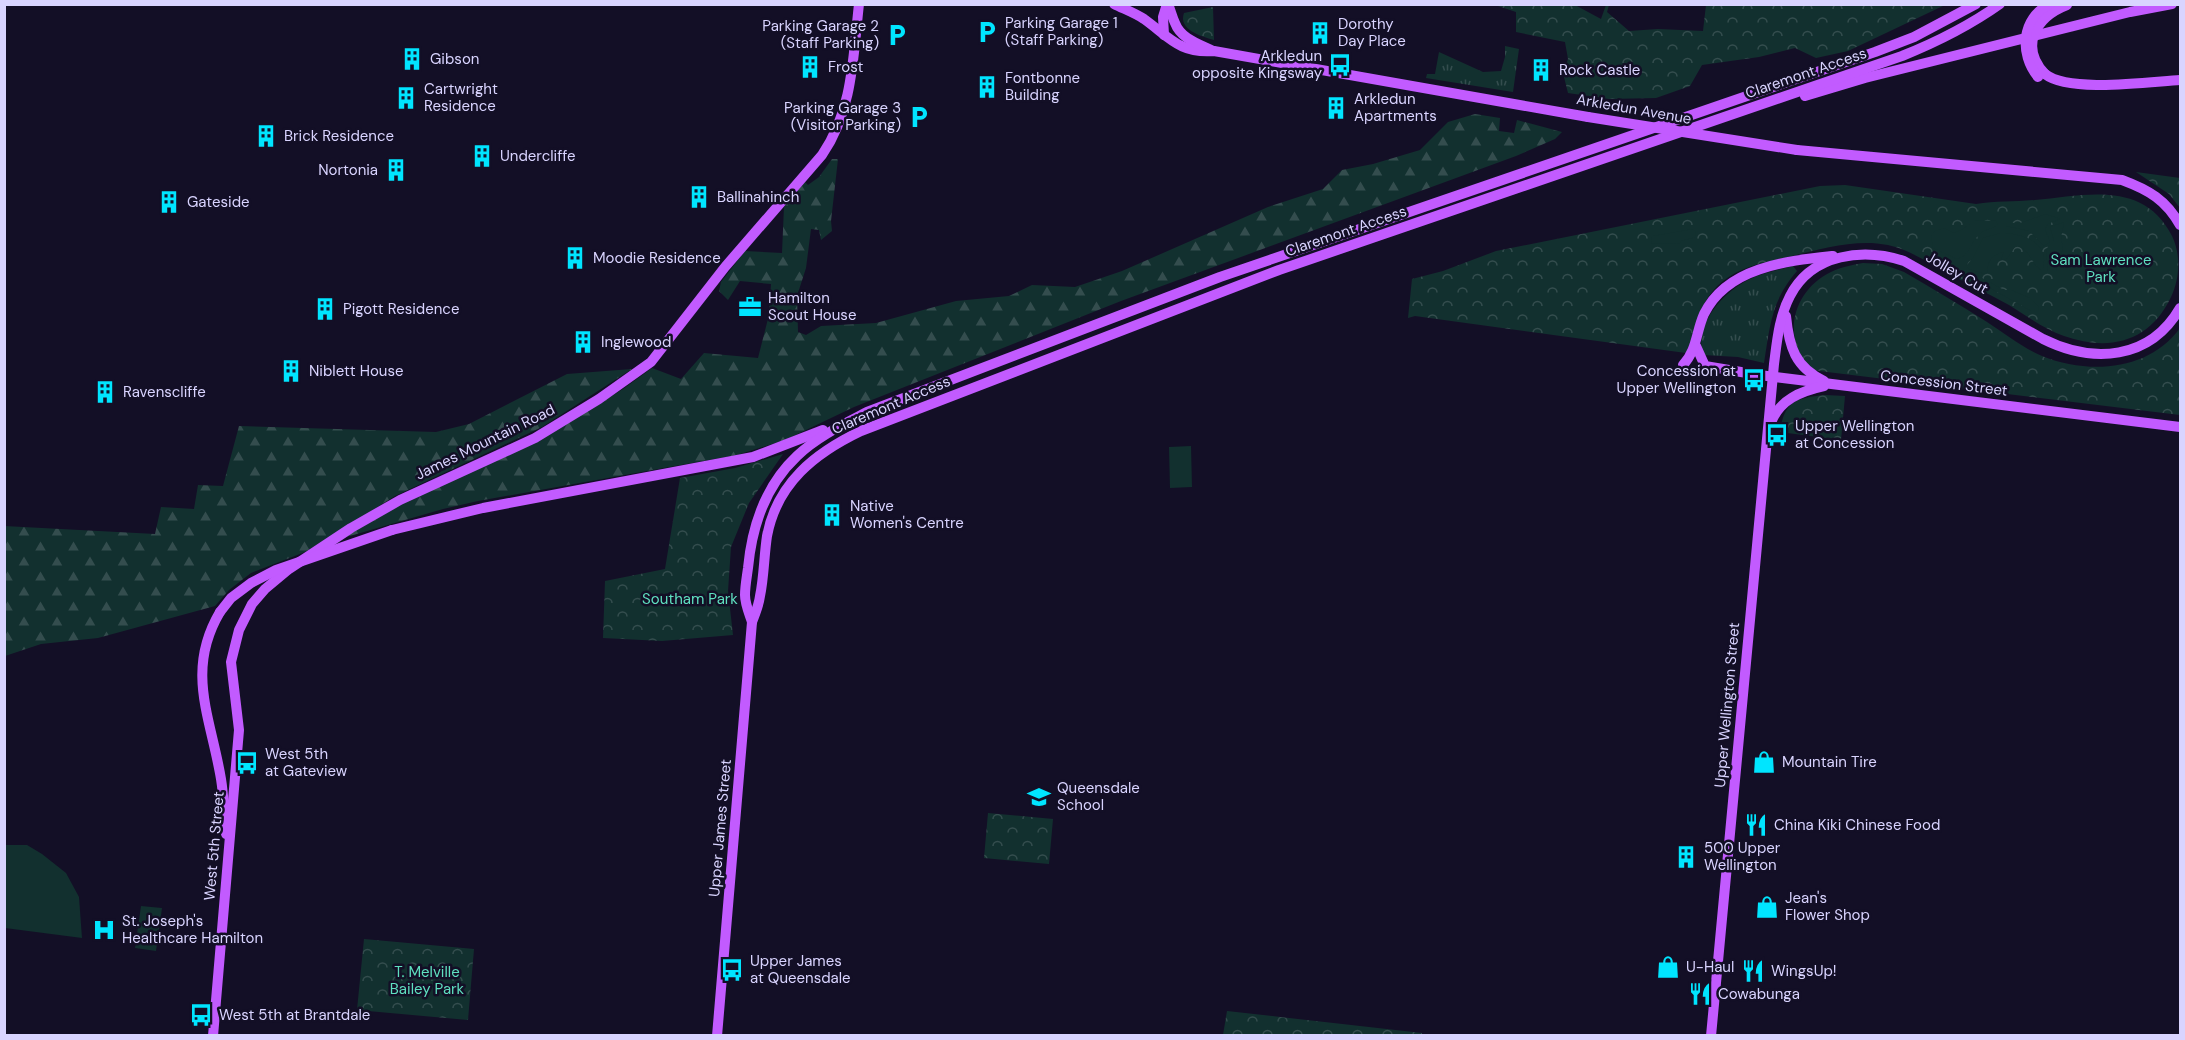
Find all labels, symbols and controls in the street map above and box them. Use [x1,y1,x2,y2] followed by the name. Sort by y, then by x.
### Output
[1005,13,1118,50] place label: Parking Garage 1 (Staff Parking)
[1338,14,1406,51] place label: Dorothy Day Place
[762,16,879,53] place label: Parking Garage 2 (Staff Parking)
[974,19,1000,45] parking icon: Parking Garage 1 (Staff Parking)
[1307,20,1333,46] building icon: Dorothy Day Place
[884,22,910,48] parking icon: Parking Garage 2 (Staff Parking)
[1743,43,1869,103] street label: Claremont Access
[399,46,425,72] building icon: Gibson
[1192,46,1323,83] place label: Arkledun opposite Kingsway
[430,49,479,69] place label: Gibson
[1327,52,1353,78] bus stop icon: Arkledun opposite Kingsway
[797,54,823,80] building icon: Frost
[828,57,863,77] place label: Frost
[1528,57,1554,83] building icon: Rock Castle
[1559,60,1640,80] place label: Rock Castle
[1005,68,1080,105] place label: Fontbonne Building
[974,74,1000,100] building icon: Fontbonne Building
[424,79,498,116] place label: Cartwright Residence
[393,85,419,111] building icon: Cartwright Residence
[1354,89,1437,126] place label: Arkledun Apartments
[1575,89,1693,129] street label: Arkledun Avenue
[1323,95,1349,121] building icon: Arkledun Apartments
[784,98,901,135] place label: Parking Garage 3 (Visitor Parking)
[906,104,932,130] parking icon: Parking Garage 3 (Visitor Parking)
[253,123,279,149] building icon: Brick Residence
[284,126,394,146] place label: Brick Residence
[469,143,495,169] building icon: Undercliffe
[500,146,576,166] place label: Undercliffe
[383,157,409,183] building icon: Nortonia
[318,160,378,180] place label: Nortonia
[686,184,712,210] building icon: Ballinahinch
[717,187,799,207] place label: Ballinahinch
[156,189,182,215] building icon: Gateside
[187,192,250,212] place label: Gateside
[1283,201,1409,261] street label: Claremont Access
[562,245,588,271] building icon: Moodie Residence
[1922,247,1992,299] street label: Jolley Cut
[593,248,721,268] place label: Moodie Residence
[2050,250,2152,287] park label: Sam Lawrence Park
[768,288,856,325] place label: Hamilton Scout House
[737,294,763,320] office icon: Hamilton Scout House
[312,296,338,322] building icon: Pigott Residence
[343,299,459,319] place label: Pigott Residence
[570,329,596,355] building icon: Inglewood
[601,332,671,352] place label: Inglewood
[278,358,304,384] building icon: Niblett House
[309,361,403,381] place label: Niblett House
[1617,361,1736,398] place label: Concession at Upper Wellington
[1879,365,2009,401] street label: Concession Street
[1741,367,1767,393] bus stop icon: Concession at Upper Wellington
[829,371,953,439] street label: Claremont Access
[92,379,118,405] building icon: Ravenscliffe
[123,382,206,402] place label: Ravenscliffe
[412,399,558,485] street label: James Mountain Road
[1795,416,1914,453] place label: Upper Wellington at Concession
[1764,422,1790,448] bus stop icon: Upper Wellington at Concession
[850,496,964,533] place label: Native Women's Centre
[819,502,845,528] building icon: Native Women's Centre
[642,589,738,609] park label: Southam Park
[1710,621,1744,789] street label: Upper Wellington Street
[265,744,348,781] place label: West 5th at Gateview
[1751,749,1777,775] shop icon: Mountain Tire
[234,750,260,776] bus stop icon: West 5th at Gateview
[1782,752,1877,772] place label: Mountain Tire
[704,758,736,898] street label: Upper James Street
[1057,778,1140,815] place label: Queensdale School
[1026,784,1052,810] school or university icon: Queensdale School
[199,790,229,901] street label: West 5th Street
[1743,812,1769,838] restaurant icon: China Kiki Chinese Food
[1774,815,1940,835] place label: China Kiki Chinese Food
[1704,838,1781,875] place label: 500 Upper Wellington
[1673,844,1699,870] building icon: 500 Upper Wellington
[1785,888,1870,925] place label: Jean's Flower Shop
[1754,894,1780,920] shop icon: Jean's Flower Shop
[122,911,263,948] place label: St. Joseph's Healthcare Hamilton
[91,917,117,943] hospital icon: St. Joseph's Healthcare Hamilton
[750,951,851,988] place label: Upper James at Queensdale
[1655,954,1681,980] shop icon: U-Haul
[719,957,745,983] bus stop icon: Upper James at Queensdale
[1686,957,1734,977] place label: U-Haul
[1740,958,1766,984] restaurant icon: WingsUp!
[1771,961,1837,981] place label: WingsUp!
[390,962,465,999] park label: T. Melville Bailey Park
[1687,981,1713,1007] restaurant icon: Cowabunga
[1718,984,1800,1004] place label: Cowabunga
[188,1002,214,1028] bus stop icon: West 5th at Brantdale
[219,1005,370,1025] place label: West 5th at Brantdale

